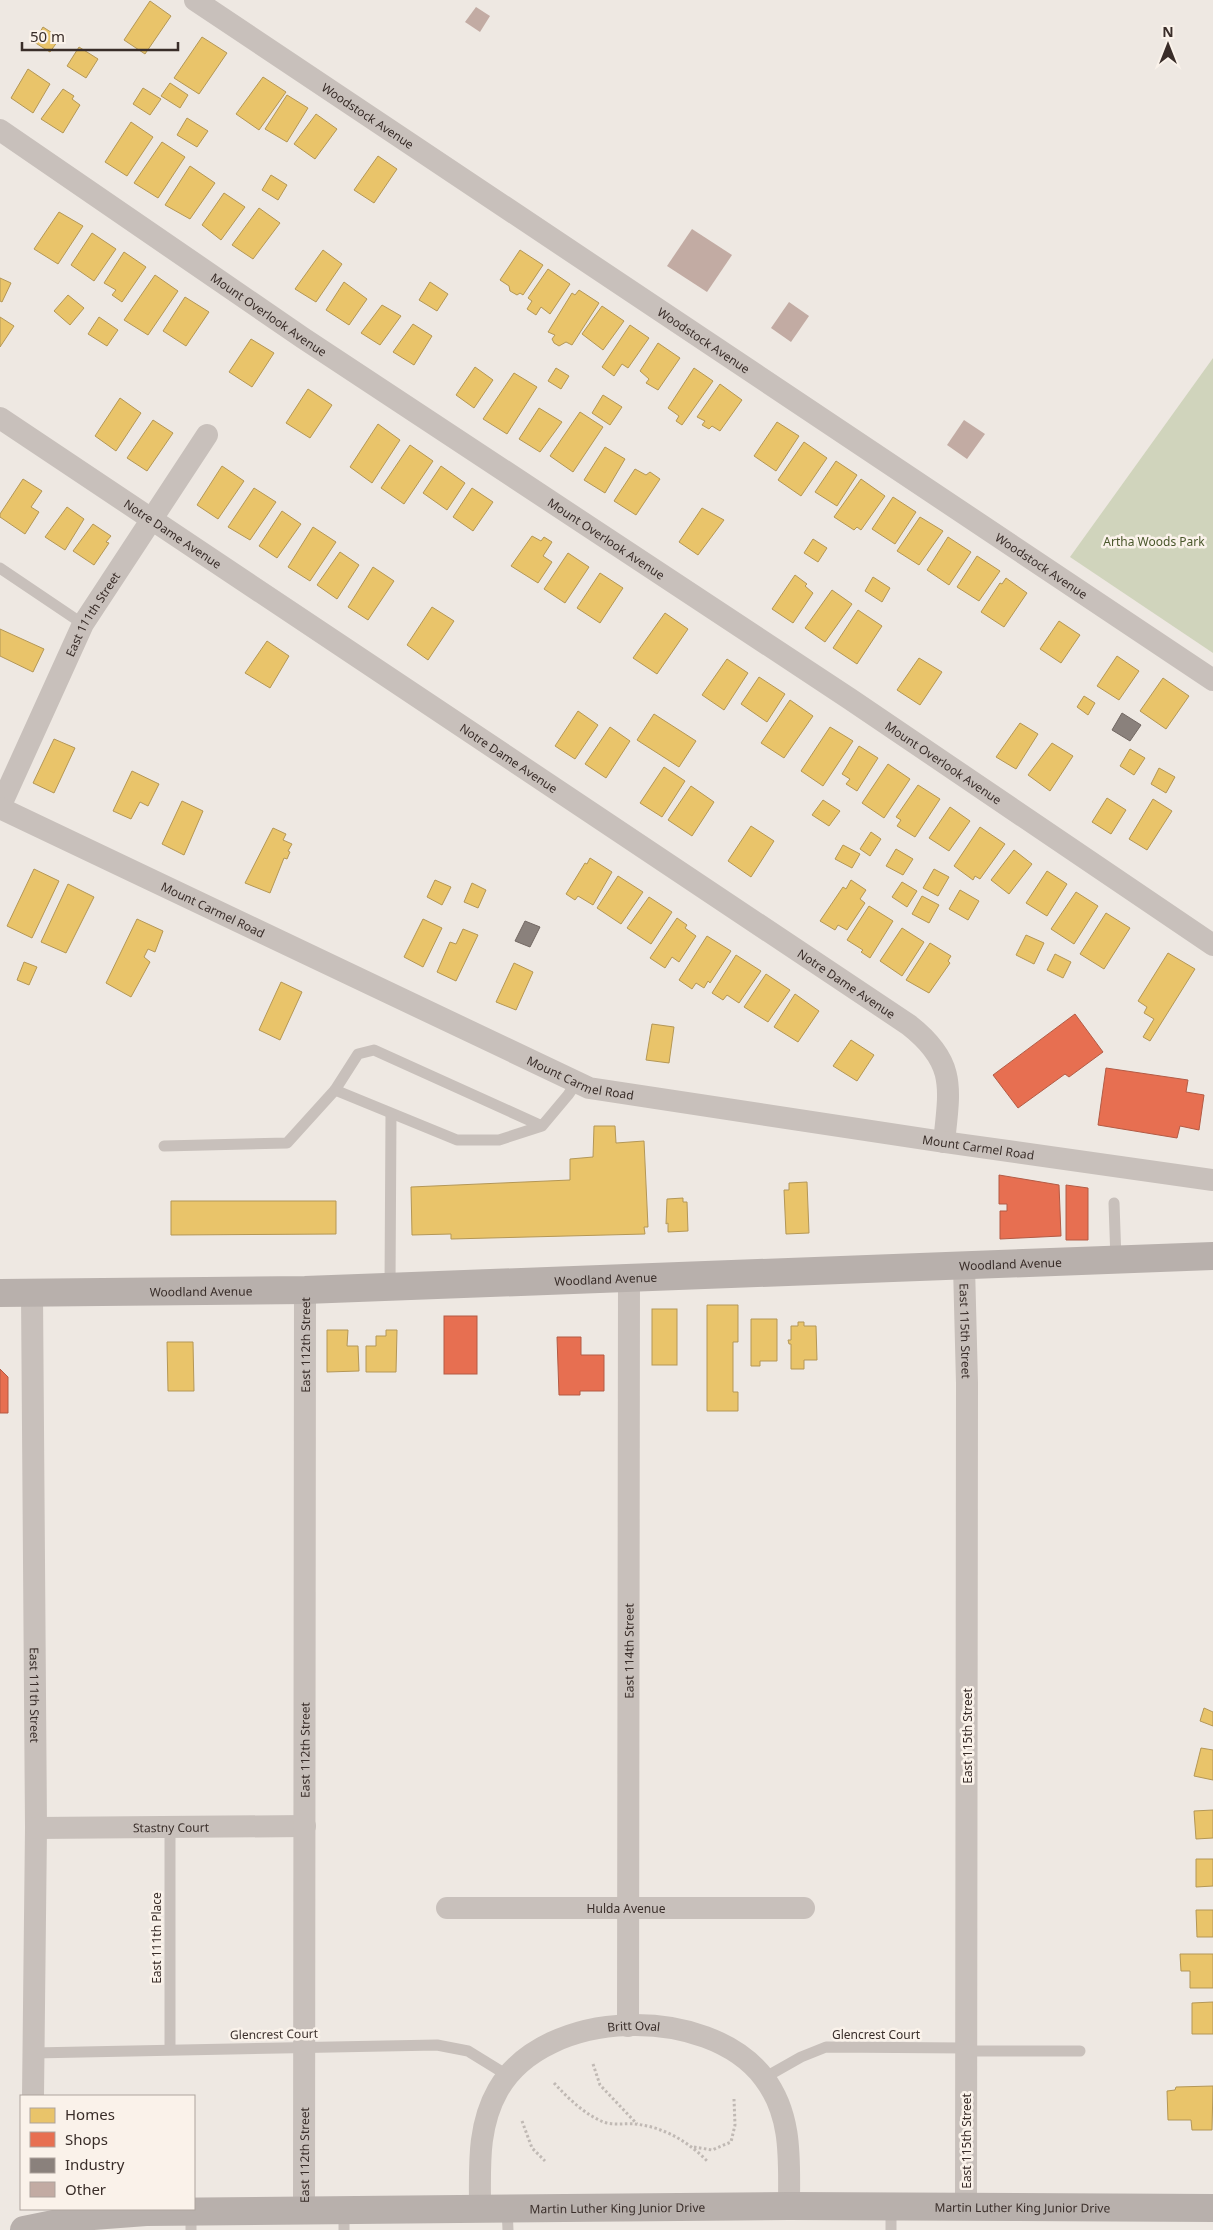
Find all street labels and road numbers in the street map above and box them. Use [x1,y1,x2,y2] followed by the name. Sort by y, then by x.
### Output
[318,79,418,153] street label: Woodstock Avenue
[207,269,330,360] street label: Mount Overlook Avenue
[654,303,754,377] street label: Woodstock Avenue
[544,493,668,583] street label: Mount Overlook Avenue
[121,495,225,572] street label: Notre Dame Avenue
[992,528,1091,603] street label: Woodstock Avenue
[61,568,124,659] street label: East 111th Street
[882,717,1005,808] street label: Mount Overlook Avenue
[457,719,561,797] street label: Notre Dame Avenue
[159,877,268,941] street label: Mount Carmel Road
[794,945,899,1022] street label: Notre Dame Avenue
[524,1051,635,1103] street label: Mount Carmel Road
[921,1130,1035,1163] street label: Mount Carmel Road
[959,1253,1062,1274] street label: Woodland Avenue
[554,1268,658,1289] street label: Woodland Avenue
[150,1282,253,1300] street label: Woodland Avenue
[956,1283,975,1380] street label: East 115th Street
[296,1296,313,1393] street label: East 112th Street
[620,1602,637,1699] street label: East 114th Street
[26,1647,44,1744] street label: East 111th Street
[959,1688,976,1784] street label: East 115th Street
[296,1701,313,1798] street label: East 112th Street
[133,1818,210,1836] street label: Stastny Court
[148,1892,165,1984] street label: East 111th Place
[587,1900,666,1917] street label: Hulda Avenue
[606,2016,661,2035] street label: Britt Oval
[230,2025,319,2043] street label: Glencrest Court
[832,2026,921,2043] street label: Glencrest Court
[958,2093,975,2189] street label: East 115th Street
[296,2106,313,2203] street label: East 112th Street
[529,2198,706,2217] street label: Martin Luther King Junior Drive
[934,2198,1111,2216] street label: Martin Luther King Junior Drive

